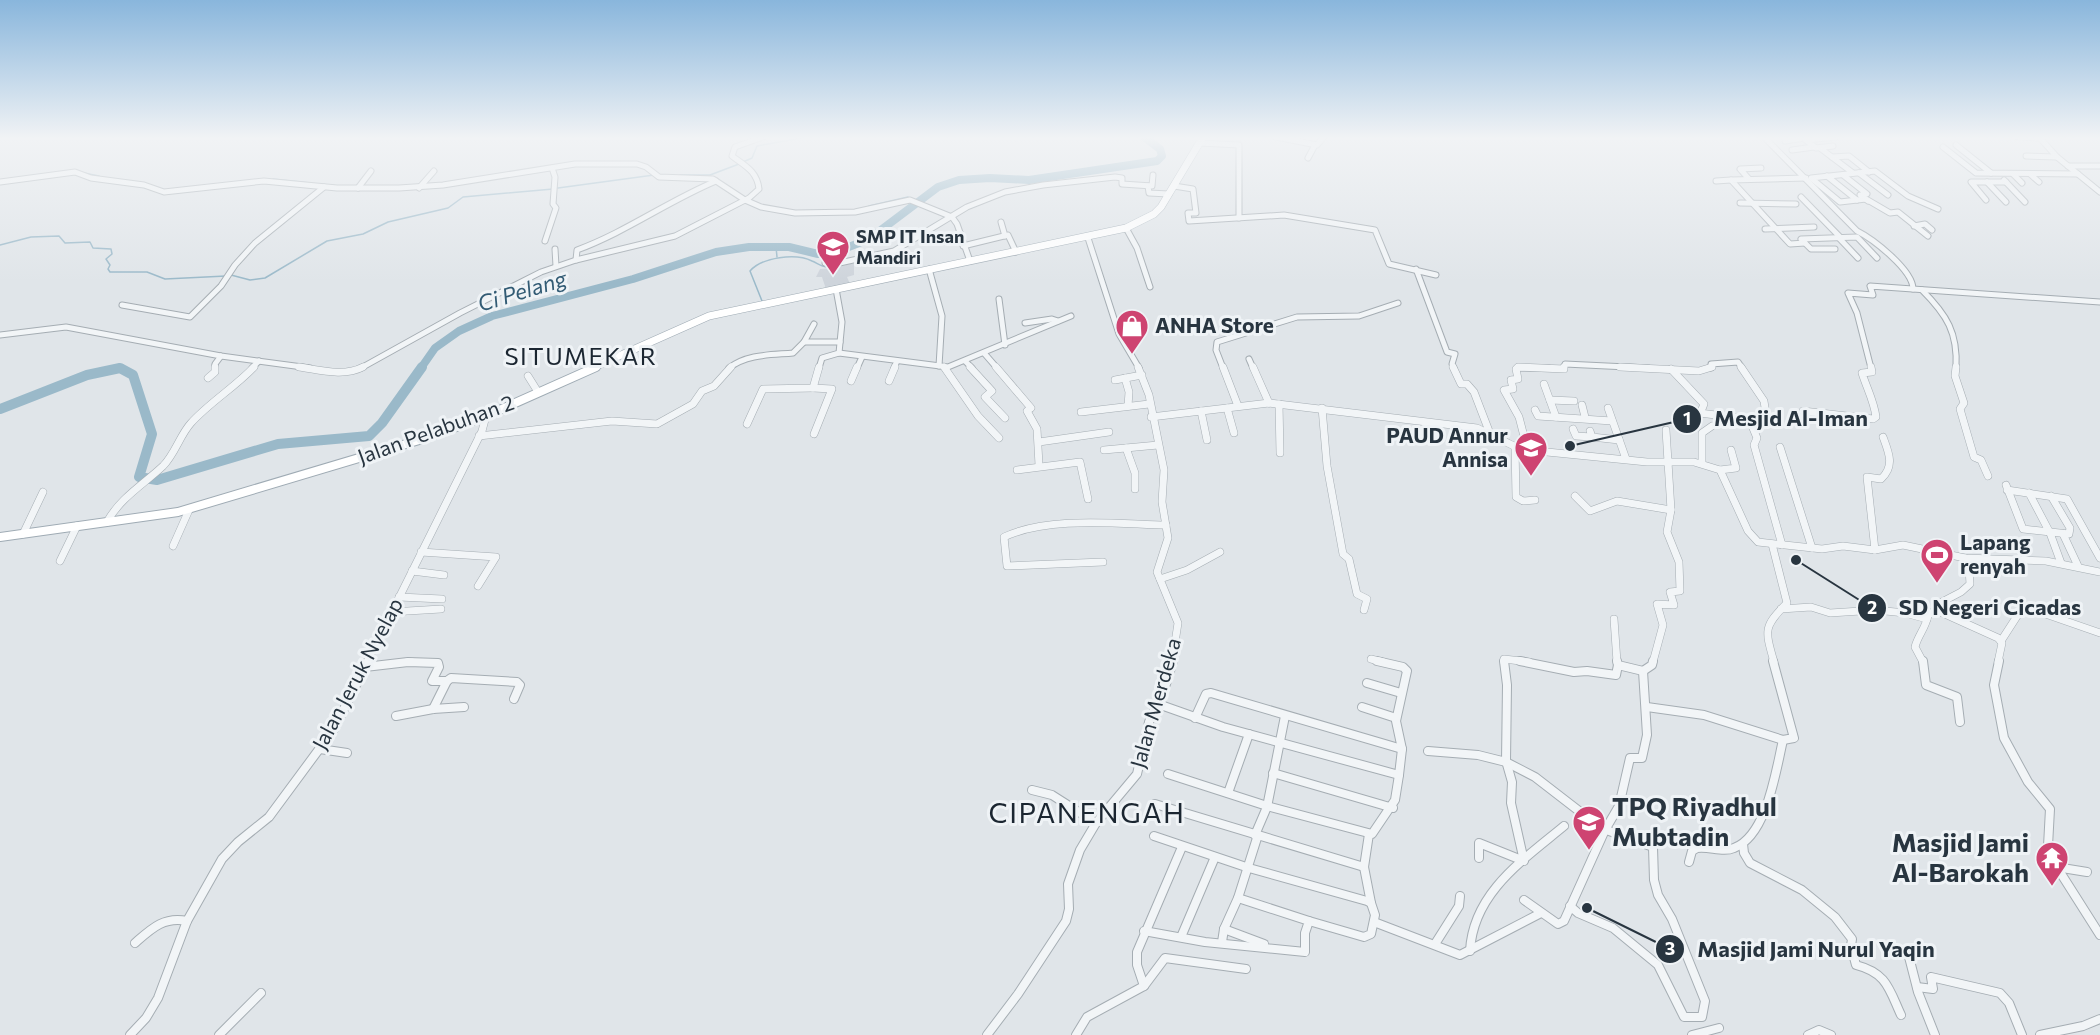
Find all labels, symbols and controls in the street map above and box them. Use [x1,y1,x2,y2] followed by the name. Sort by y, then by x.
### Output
[856,225,964,268] place label: SMP IT Insan Mandiri
[815,229,851,276] school or university icon: SMP IT Insan Mandiri
[474,264,571,317] water label: Ci Pelang
[1114,308,1150,355] shop icon: ANHA Store
[1155,312,1274,337] place label: ANHA Store
[505,341,657,370] district label: SITUMEKAR
[354,389,517,468] street label: Jalan Pelabuhan 2
[1672,399,1880,439] callout: Mesjid Al-Iman
[1714,404,1868,431] text: Mesjid Al-Iman
[1683,407,1691,429] text: 1
[1386,422,1508,471] place label: PAUD Annur Annisa
[1513,430,1549,477] school or university icon: PAUD Annur Annisa
[1960,529,2031,578] place label: Lapang renyah
[1919,537,1955,584] sports icon: Lapang renyah
[1857,588,2093,628] callout: SD Negeri Cicadas
[306,593,407,753] street label: Jalan Jeruk Nyelap
[1899,593,2081,620] text: SD Negeri Cicadas
[1867,596,1877,618] text: 2
[1124,635,1185,771] street label: Jalan Merdeka
[1612,790,1777,851] place label: TPQ Riyadhul Mubtadin
[988,795,1186,829] district label: CIPANENGAH
[1571,804,1607,851] school or university icon: TPQ Riyadhul Mubtadin
[1892,826,2029,887] place label: Masjid Jami Al-Barokah
[2034,840,2070,887] temple icon: Masjid Jami Al-Barokah
[1655,929,1947,969] callout: Masjid Jami Nurul Yaqin
[1697,935,1935,962] text: Masjid Jami Nurul Yaqin
[1665,937,1675,959] text: 3

